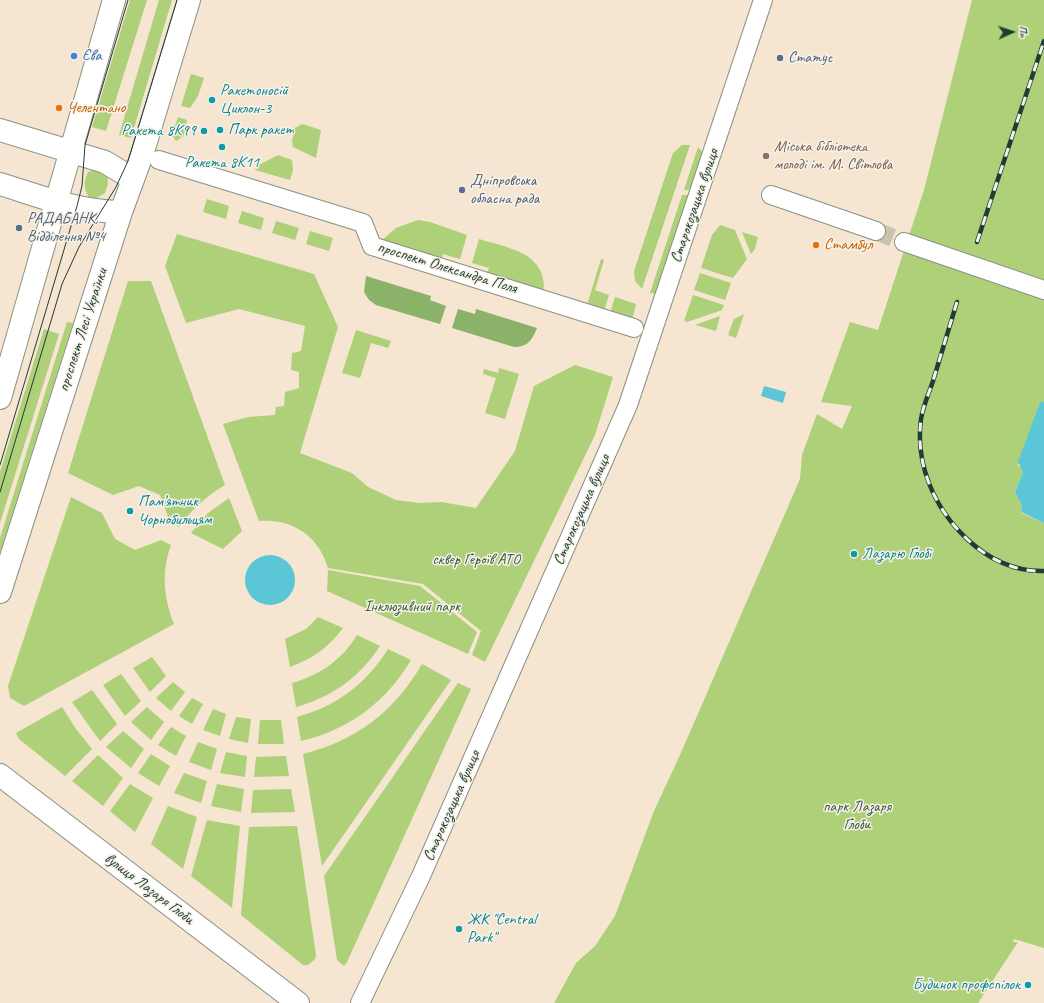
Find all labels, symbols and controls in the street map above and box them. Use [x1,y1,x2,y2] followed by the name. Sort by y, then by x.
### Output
[992,12,1032,52] north arrow
[1017,25,1031,37] text: Пн
[82,46,102,66] place label: Єва
[788,48,833,68] place label: Статус
[69,51,79,61] marker: Єва
[775,53,785,63] marker: Статус
[220,81,288,119] place label: Ракетоносій Циклон-3
[207,95,217,105] marker: Ракетоносій Циклон-3
[67,98,125,118] place label: Челентано
[54,103,64,113] marker: Челентано
[228,120,293,140] place label: Парк ракет
[121,121,196,141] place label: Ракета 8К99
[215,125,225,135] marker: Парк ракет
[199,126,209,136] marker: Ракета 8К99
[774,137,892,175] place label: Міська бібліотека молоді ім. М. Світлова
[217,142,227,152] marker: Ракета 8К11
[667,147,723,265] street label: Старокозацька вулиця
[761,151,771,161] marker: Міська бібліотека молоді ім. М. Світлова
[185,153,259,173] place label: Ракета 8К11
[470,171,539,209] place label: Дніпровська обласна рада
[457,185,467,195] marker: Дніпровська обласна рада
[27,209,105,247] place label: РАДАБАНК, Відділення №4
[14,223,24,233] marker: РАДАБАНК, Відділення №4
[824,235,872,255] place label: Стамбул
[375,238,519,298] street label: проспект Олександра Поля
[811,240,821,250] marker: Стамбул
[54,266,112,394] street label: проспект Лесі Українки
[549,452,615,568] street label: Старокозацька вулиця
[138,492,212,530] place label: Пам’ятник Чорнобильцям
[125,506,135,516] marker: Пам’ятник Чорнобильцям
[862,544,931,564] place label: Лазарю Глобі
[849,549,859,559] marker: Лазарю Глобі
[432,550,520,570] park label: сквер Героїв АТО
[364,597,460,617] park label: Інклюзивний парк
[419,748,485,864] street label: Старокозацька вулиця
[823,797,891,835] park label: парк Лазаря Глоби
[100,849,198,929] street label: вулиця Лазаря Глоби
[467,910,536,948] place label: ЖК "Central Park"
[454,924,464,934] marker: ЖК "Central Park"
[913,975,1020,995] place label: Будинок профспілок
[1023,980,1033,990] marker: Будинок профспілок

